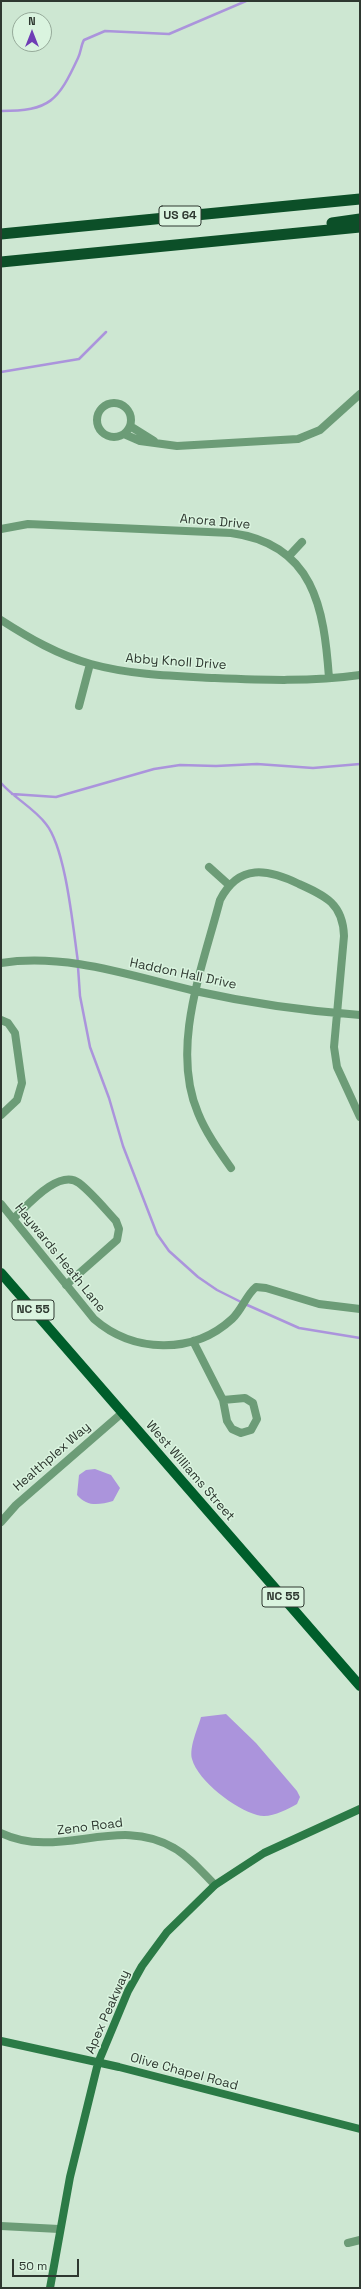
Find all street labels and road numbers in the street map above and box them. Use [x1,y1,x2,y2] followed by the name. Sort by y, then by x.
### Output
[159,206,201,226] road number: US 64
[179,511,251,533] street label: Anora Drive
[125,651,227,673] street label: Abby Knoll Drive
[128,955,238,993] street label: Haddon Hall Drive
[11,1200,109,1316] street label: Haywards Heath Lane
[12,1300,54,1320] road number: NC 55
[142,1418,238,1524] street label: West Williams Street
[10,1419,94,1495] street label: Healthplex Way
[262,1587,304,1607] road number: NC 55
[56,1815,124,1839] street label: Zeno Road
[83,1968,133,2056] street label: Apex Peakway
[128,2050,240,2094] street label: Olive Chapel Road

